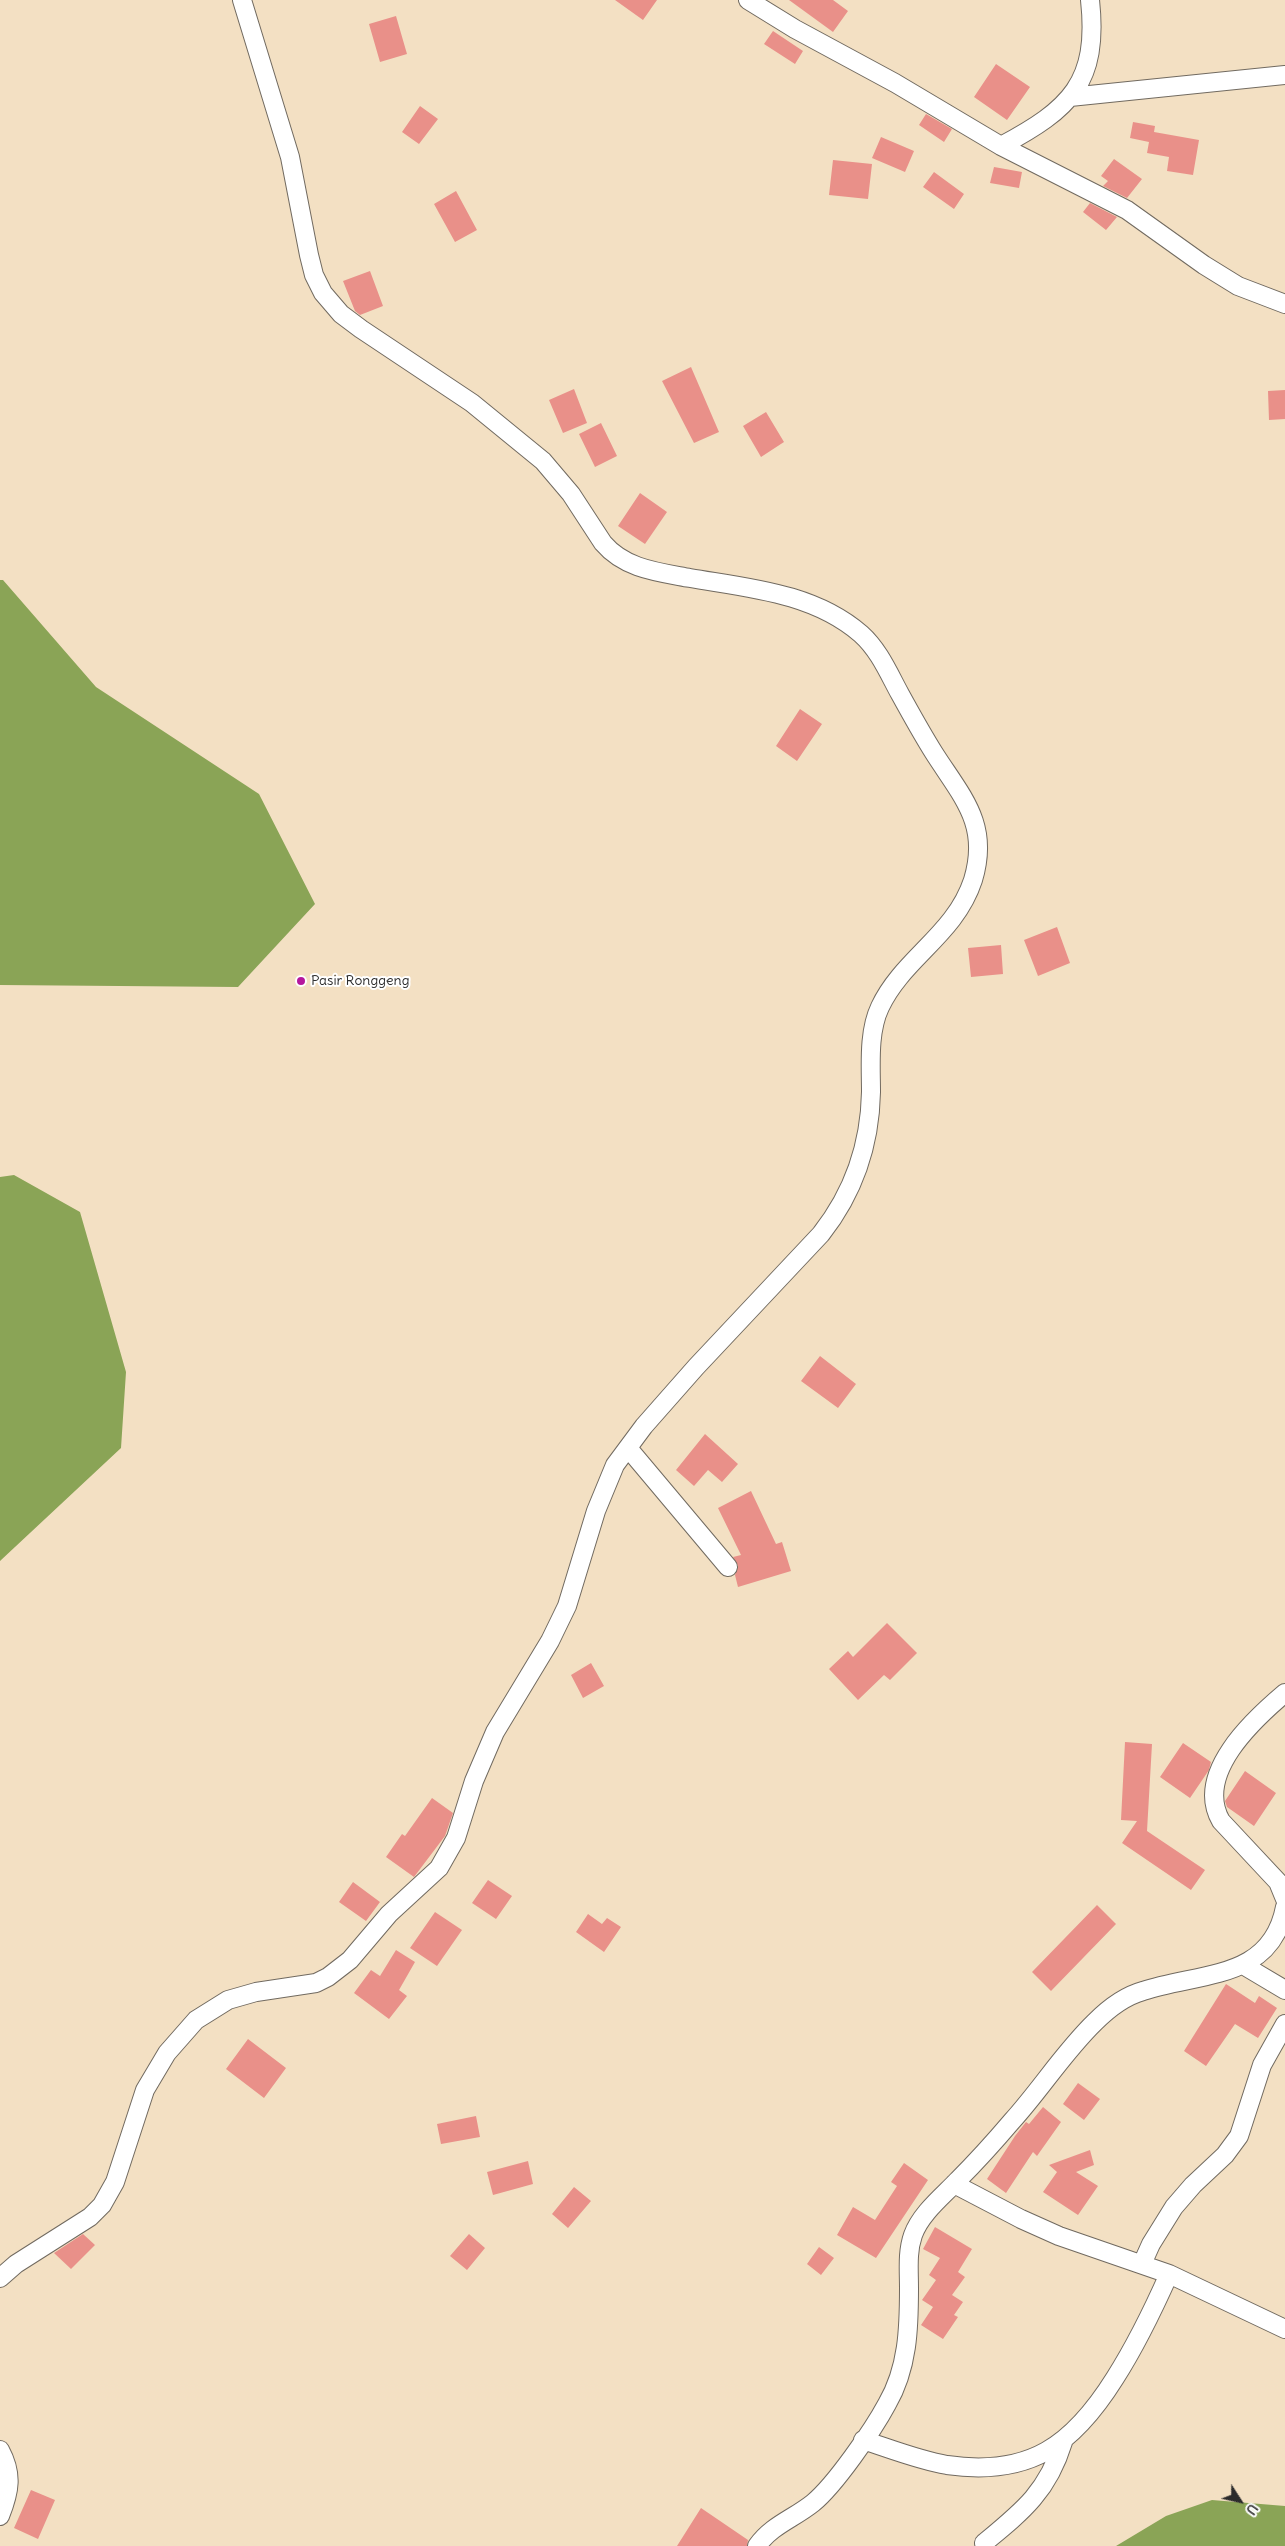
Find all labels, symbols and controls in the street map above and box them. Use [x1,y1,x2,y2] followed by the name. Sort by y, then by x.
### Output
[311,973,409,989] place label: Pasir Ronggeng
[295,975,307,987] marker: Pasir Ronggeng
[1215,2476,1265,2526] north arrow
[1242,2501,1262,2519] text: U

